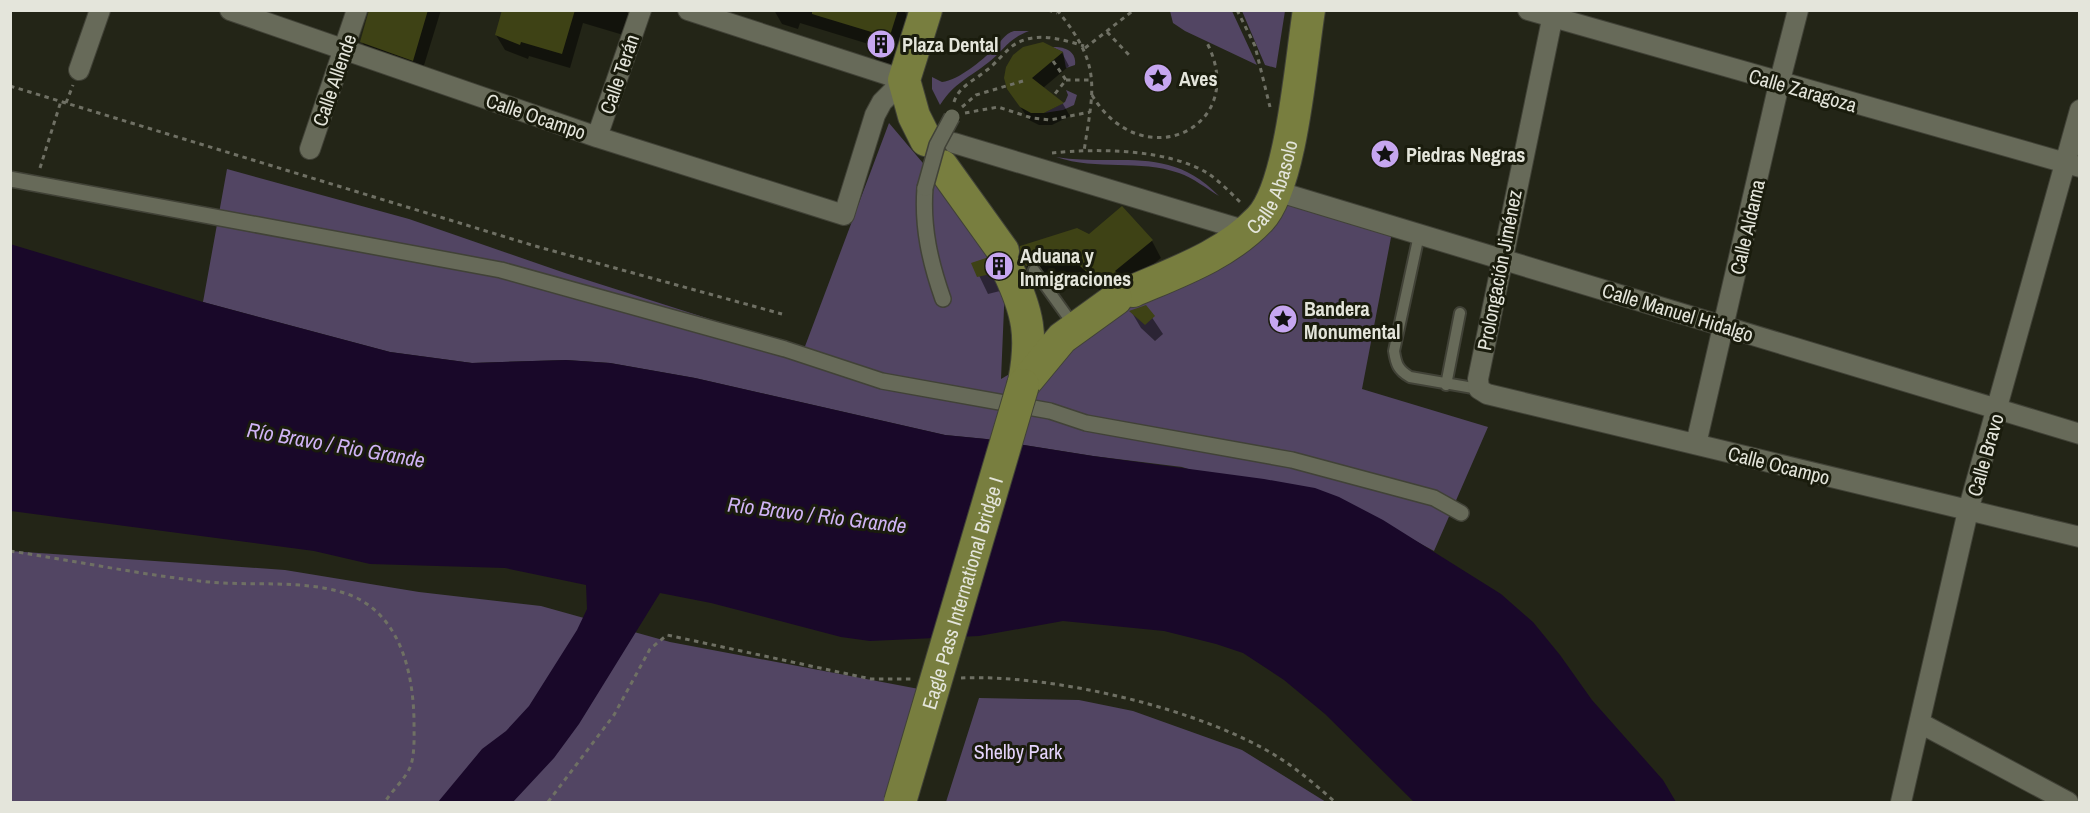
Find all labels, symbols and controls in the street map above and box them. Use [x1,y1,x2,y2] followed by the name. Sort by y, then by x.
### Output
[865,28,897,60] building icon: Plaza Dental
[306,30,362,130] street label: Calle Allende
[593,31,645,117] street label: Calle Terán
[902,31,999,58] place label: Plaza Dental
[1142,62,1174,94] place icon: Aves
[1746,62,1860,118] street label: Calle Zaragoza
[1179,65,1218,92] place label: Aves
[482,86,590,146] street label: Calle Ocampo
[1240,138,1303,240] street label: Calle Abasolo
[1369,138,1401,170] place icon: Piedras Negras
[1406,141,1525,168] place label: Piedras Negras
[1723,177,1771,277] street label: Calle Aldama
[1470,187,1528,353] street label: Prolongación Jiménez
[1020,242,1131,292] place label: Aduana y Inmigraciones
[983,250,1015,282] building icon: Aduana y Inmigraciones
[1599,276,1757,348] street label: Calle Manuel Hidalgo
[1304,295,1401,345] place label: Bandera Monumental
[1267,303,1299,335] place icon: Bandera Monumental
[1960,411,2010,499] street label: Calle Bravo
[245,415,427,475] water label: Río Bravo / Rio Grande
[1725,439,1833,491] street label: Calle Ocampo
[915,474,1009,712] street label: Eagle Pass International Bridge I
[726,490,908,540] water label: Río Bravo / Rio Grande
[974,738,1063,765] park label: Shelby Park

